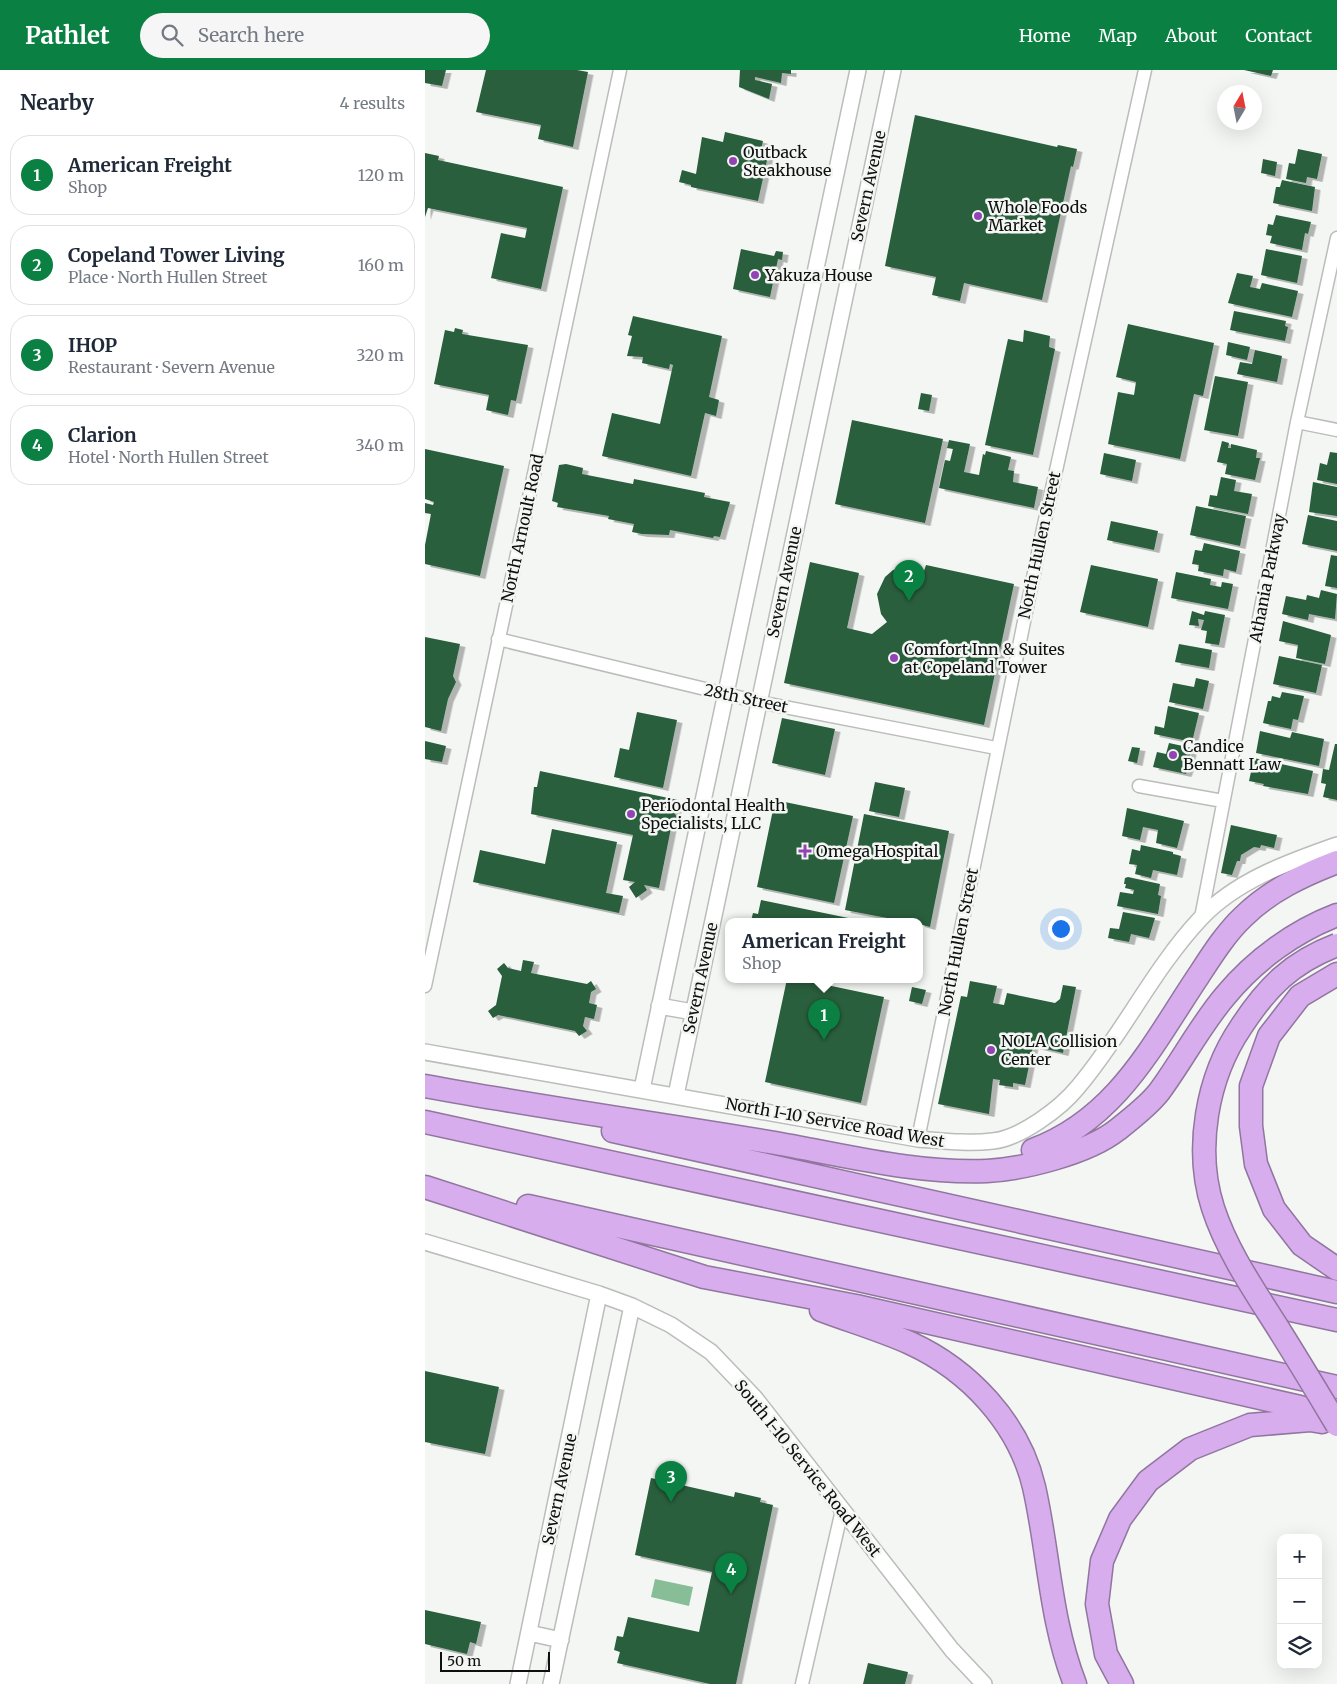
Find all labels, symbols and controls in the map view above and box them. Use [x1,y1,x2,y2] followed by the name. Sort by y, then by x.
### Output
[140,13,490,58] search box
[25,20,110,51] text: Pathlet
[158,21,186,49] icon: search
[198,23,304,47] text: Search here
[1019,24,1071,47] text: Home
[1099,24,1137,47] text: Map
[1165,24,1217,47] text: About
[1245,24,1312,47] text: Contact
[1217,85,1262,130] north arrow
[20,89,94,116] text: Nearby
[339,93,405,113] text: 4 results
[846,129,890,243] street label: Severn Avenue
[743,142,831,180] place label: Outback Steakhouse
[68,153,232,177] text: American Freight
[727,155,739,167] marker: Outback Steakhouse
[33,165,41,185] text: 1
[358,165,404,185] text: 120 m
[68,177,107,197] text: Shop
[987,197,1087,235] place label: Whole Foods Market
[972,210,984,222] marker: Whole Foods Market
[68,243,285,267] text: Copeland Tower Living
[32,255,42,275] text: 2
[358,255,404,275] text: 160 m
[764,265,872,285] place label: Yakuza House
[68,267,268,287] text: Place · North Hullen Street
[749,269,761,281] marker: Yakuza House
[68,333,117,357] text: IHOP
[32,345,42,365] text: 3
[356,345,404,365] text: 320 m
[68,357,275,377] text: Restaurant · Severn Avenue
[68,423,137,447] text: Clarion
[32,435,42,455] text: 4
[355,435,404,455] text: 340 m
[68,447,269,467] text: Hotel · North Hullen Street
[496,452,548,604] street label: North Arnoult Road
[1014,469,1065,620] street label: North Hullen Street
[1244,511,1289,645] street label: Athania Parkway
[762,525,806,639] street label: Severn Avenue
[893,560,925,601] pin: 2
[904,639,1065,677] place label: Comfort Inn & Suites at Copeland Tower
[888,652,900,664] marker: Comfort Inn & Suites at Copeland Tower
[702,679,790,717] street label: 28th Street
[1183,736,1281,774] place label: Candice Bennatt Law
[1167,749,1179,761] marker: Candice Bennatt Law
[641,795,786,833] place label: Periodontal Health Specialists, LLC
[625,808,637,820] marker: Periodontal Health Specialists, LLC
[816,841,938,861] place label: Omega Hospital
[798,844,812,858] marker: Omega Hospital
[934,866,982,1018] street label: North Hullen Street
[1048,916,1074,942] your location
[725,918,923,983] popup
[678,921,722,1035] street label: Severn Avenue
[742,929,906,953] text: American Freight
[742,953,781,973] text: Shop
[808,999,840,1040] pin: 1
[1001,1031,1118,1069] place label: NOLA Collision Center
[985,1044,997,1056] marker: NOLA Collision Center
[724,1093,947,1151] street label: North I-10 Service Road West
[730,1375,886,1561] street label: South I-10 Service Road West
[537,1432,581,1546] street label: Severn Avenue
[655,1461,687,1502] pin: 3
[1277,1534,1322,1669] map controls
[1277,1534,1322,1579] button: +
[715,1553,747,1594] pin: 4
[1277,1579,1322,1624] button: −
[1277,1624,1322,1669] button: layers
[440,1649,550,1672] scale bar
[447,1652,481,1670] text: 50 m

